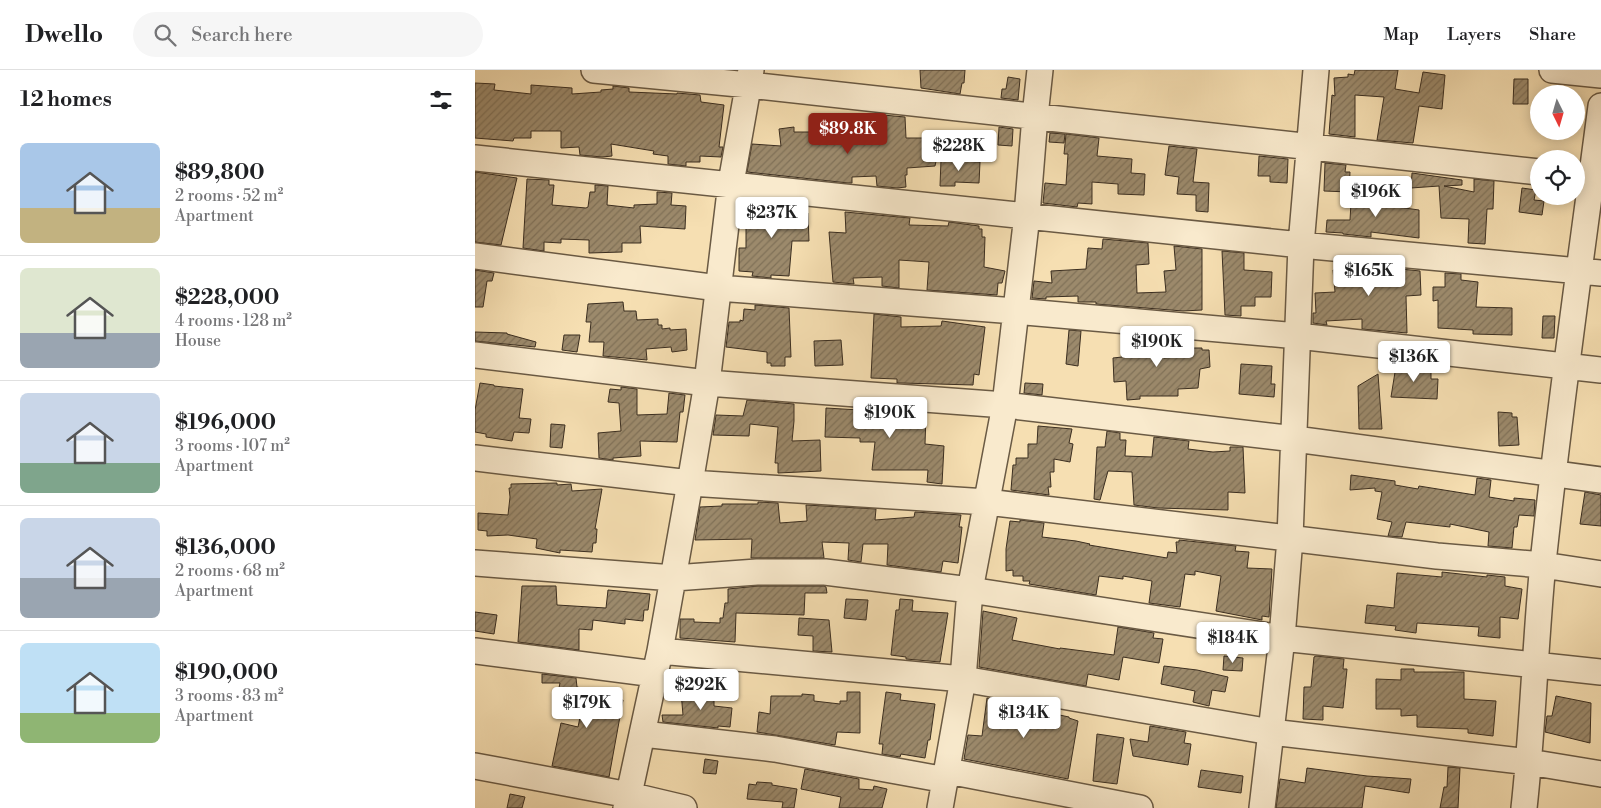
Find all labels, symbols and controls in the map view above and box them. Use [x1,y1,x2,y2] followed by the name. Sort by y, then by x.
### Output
[133,12,483,57] search box
[25,20,103,50] text: Dwello
[151,21,179,49] icon: search
[191,23,293,47] text: Search here
[1384,23,1419,46] text: Map
[1447,23,1501,46] text: Layers
[1529,23,1576,46] text: Share
[1530,85,1585,140] north arrow
[1530,85,1585,205] map controls
[427,86,455,114] icon: filters
[20,87,112,113] text: 12 homes
[807,112,889,155] pin: $89.8K
[819,119,877,139] text: $89.8K
[924,129,994,172] pin: $228K
[933,136,985,156] text: $228K
[1530,150,1585,205] button: locate
[175,160,264,186] text: $89,800
[60,163,120,223] icon: home
[1341,176,1411,218] pin: $196K
[1351,182,1401,202] text: $196K
[175,186,283,206] text: 2 rooms · 52 m²
[737,196,807,239] pin: $237K
[746,203,798,223] text: $237K
[175,206,254,226] text: Apartment
[1334,254,1404,297] pin: $165K
[1344,261,1394,281] text: $165K
[175,285,279,311] text: $228,000
[60,288,120,348] icon: home
[175,311,292,331] text: 4 rooms · 128 m²
[1122,326,1192,368] pin: $190K
[175,331,221,351] text: House
[1131,332,1183,352] text: $190K
[1379,340,1449,383] pin: $136K
[1389,347,1439,367] text: $136K
[855,396,925,439] pin: $190K
[864,403,916,423] text: $190K
[175,410,276,436] text: $196,000
[60,413,120,473] icon: home
[175,436,290,456] text: 3 rooms · 107 m²
[175,456,254,476] text: Apartment
[175,535,276,561] text: $136,000
[60,538,120,598] icon: home
[175,561,285,581] text: 2 rooms · 68 m²
[175,581,254,601] text: Apartment
[1198,622,1268,664] pin: $184K
[1207,628,1259,648] text: $184K
[175,660,278,686] text: $190,000
[60,663,120,723] icon: home
[666,668,736,711] pin: $292K
[675,675,727,695] text: $292K
[175,686,284,706] text: 3 rooms · 83 m²
[552,686,622,729] pin: $179K
[563,693,611,713] text: $179K
[989,696,1059,739] pin: $134K
[999,703,1049,723] text: $134K
[175,706,254,726] text: Apartment

